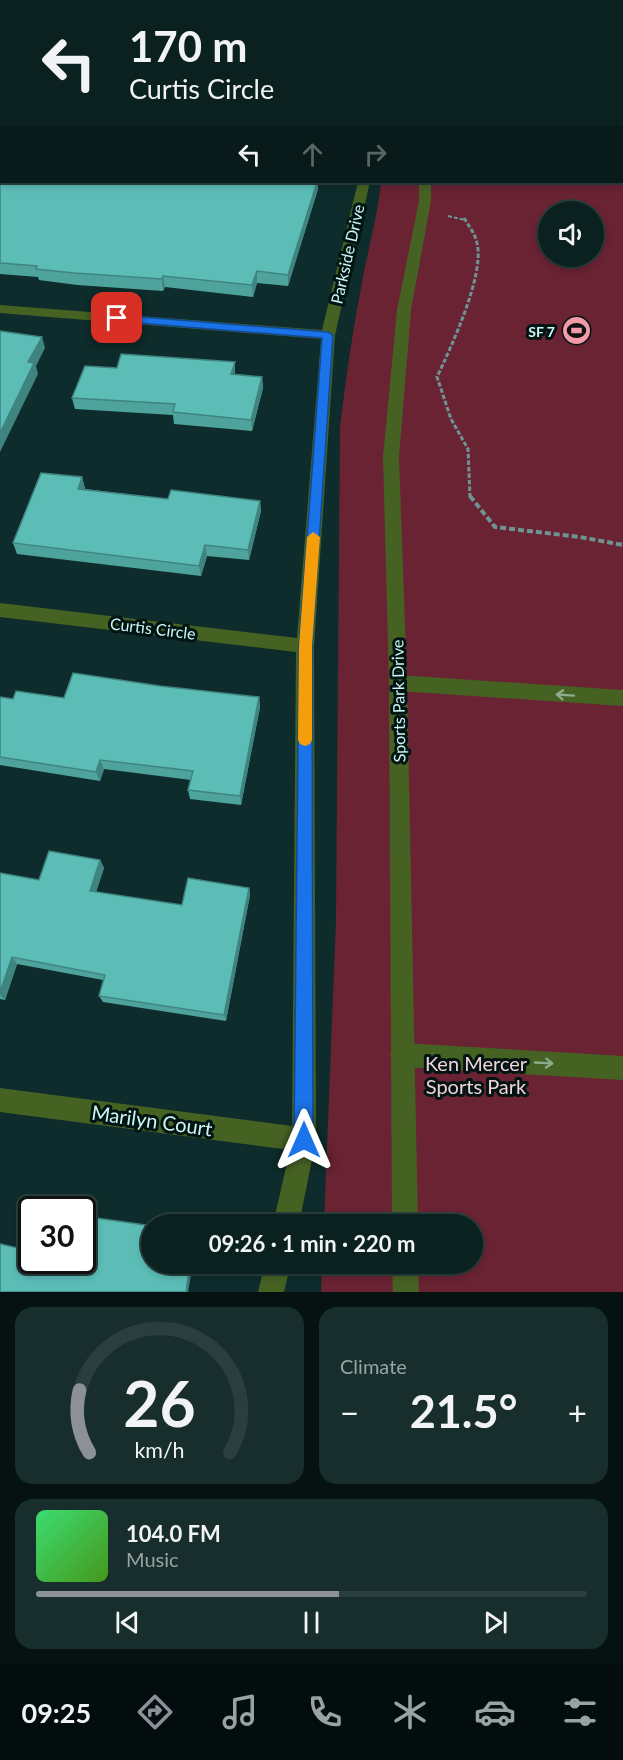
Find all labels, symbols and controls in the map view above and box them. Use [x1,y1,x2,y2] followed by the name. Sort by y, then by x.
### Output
[129,21,247,71] text: 170 m
[30,24,108,102] icon: left
[129,72,274,105] text: Curtis Circle
[233,138,266,171] icon: left
[296,138,329,171] icon: ahead
[359,138,392,171] icon: right
[538,201,604,267] map controls
[538,201,604,267] button: sound
[326,202,368,306] street label: Parkside Drive
[91,292,142,343] pin
[100,301,133,334] icon: arrive
[560,315,592,347] sports icon: SF 7
[528,323,555,340] place label: SF 7
[109,613,197,643] street label: Curtis Circle
[387,640,409,762] street label: Sports Park Drive
[555,689,575,700] one-way arrow
[425,1051,528,1098] park label: Ken Mercer Sports Park
[534,1058,554,1069] one-way arrow
[90,1100,214,1140] street label: Marilyn Court
[272,1108,336,1172] position arrow
[18,1196,96,1274] speed limit sign: 30
[209,1230,415,1257] text: 09:26 · 1 min · 220 m
[340,1354,407,1378] text: Climate
[123,1365,196,1440] text: 26
[410,1384,517,1438] text: 21.5°
[340,1392,359,1432] text: −
[568,1392,587,1432] text: +
[134,1437,185,1463] text: km/h
[126,1520,221,1547] text: 104.0 FM
[126,1547,179,1571] text: Music
[111,1606,144,1639] icon: previous
[295,1606,328,1639] icon: pause
[479,1606,512,1639] icon: next
[134,1691,176,1733] icon: directions
[219,1691,261,1733] icon: music
[304,1691,346,1733] icon: phone
[389,1691,431,1733] icon: climate
[474,1691,516,1733] icon: car
[559,1691,601,1733] icon: filters
[22,1696,91,1729] text: 09:25

